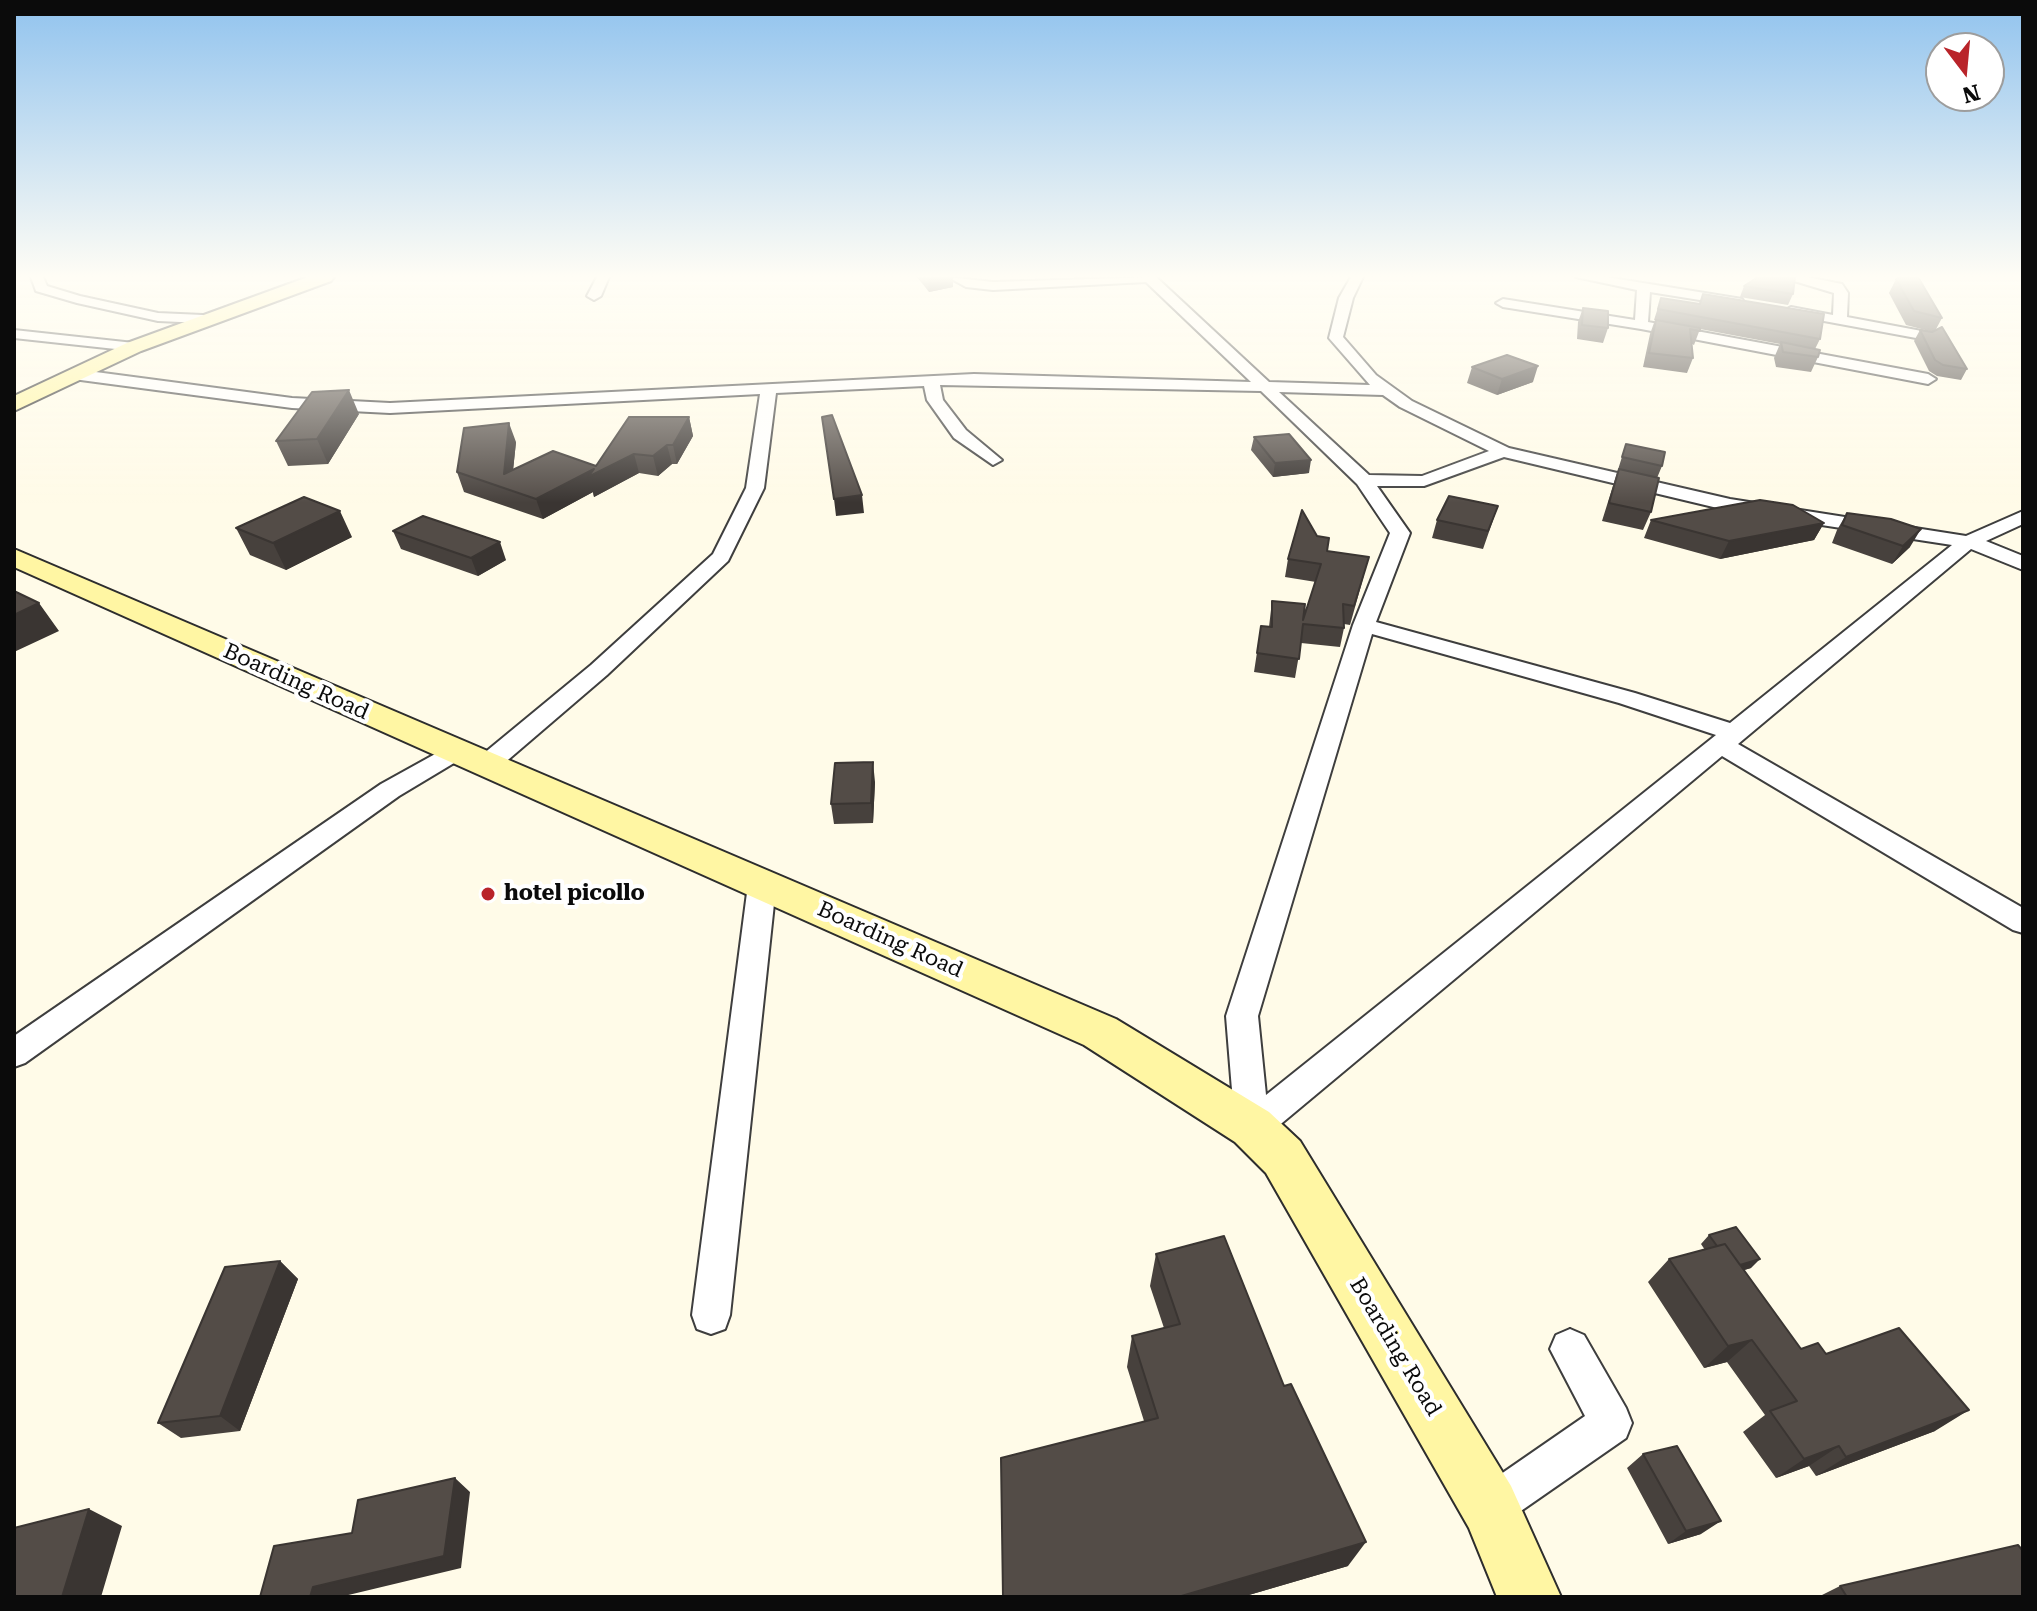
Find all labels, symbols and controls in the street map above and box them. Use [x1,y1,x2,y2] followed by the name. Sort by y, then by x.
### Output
[1925,32,2005,112] north arrow
[1960,79,1983,108] text: N
[219,638,373,726] street label: Boarding Road
[504,881,645,907] place label: hotel picollo
[479,885,497,903] marker: hotel picollo
[813,896,967,984] street label: Boarding Road
[1343,1273,1447,1421] street label: Boarding Road

